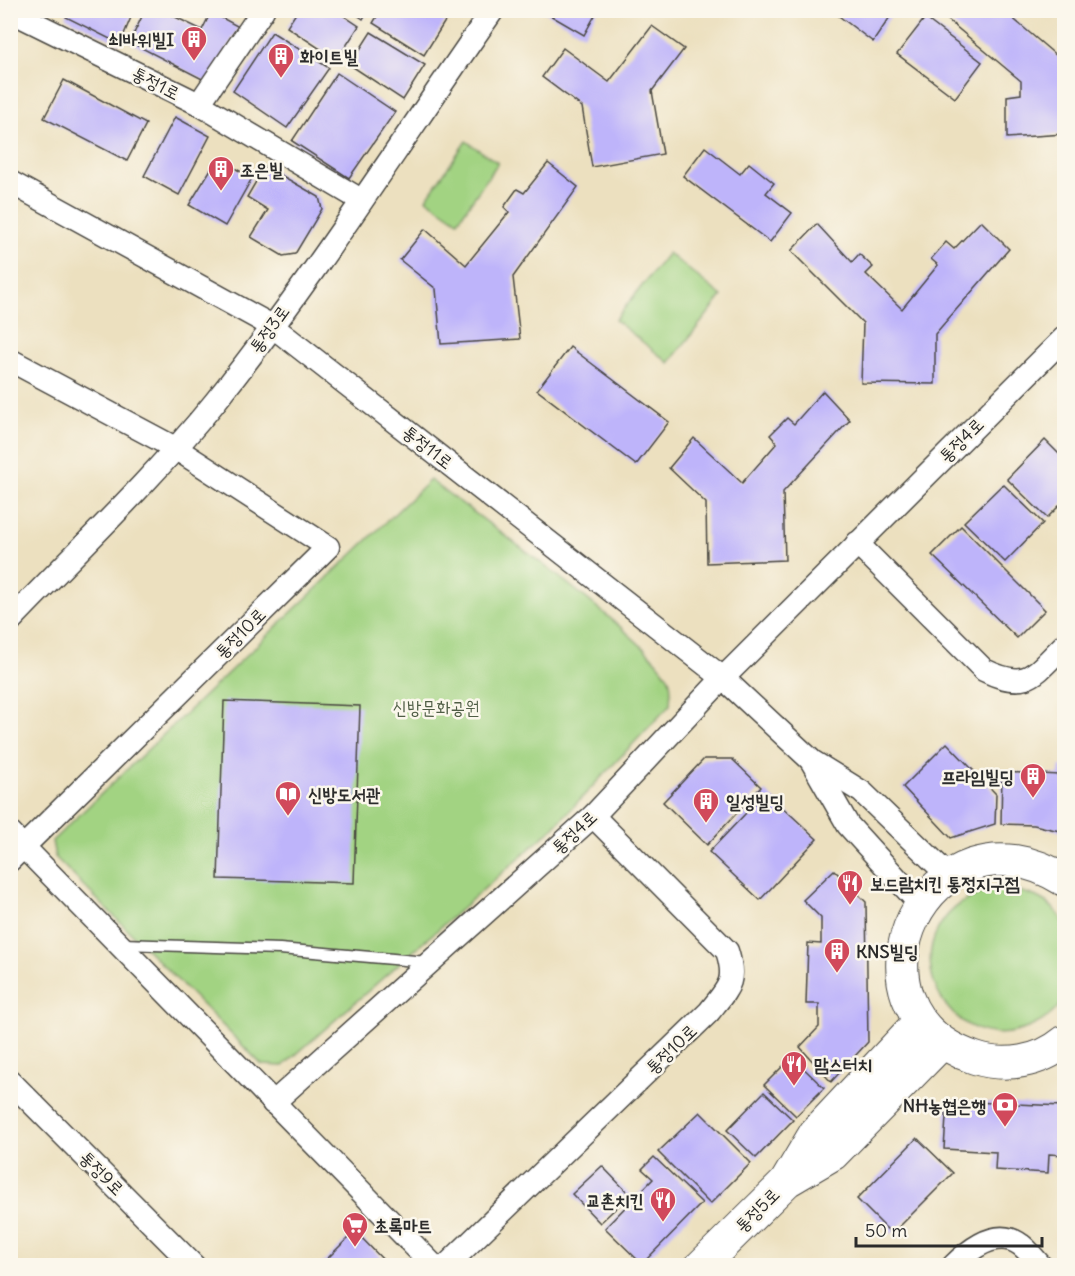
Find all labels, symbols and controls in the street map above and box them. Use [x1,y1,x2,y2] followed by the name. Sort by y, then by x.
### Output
[179,24,209,62] building icon: 쇠바위빌I
[108,28,174,51] place label: 쇠바위빌I
[266,41,296,79] building icon: 화이트빌
[300,45,358,68] place label: 화이트빌
[128,61,184,105] street label: 통정1로
[206,154,236,192] building icon: 조은빌
[240,158,284,181] place label: 조은빌
[244,301,294,357] street label: 통정3로
[934,413,988,467] street label: 통정4로
[398,420,458,474] street label: 통정11로
[210,603,270,663] street label: 통정10로
[393,696,479,719] park label: 신방문화공원
[1018,761,1048,799] building icon: 프라임빌딩
[942,765,1014,788] place label: 프라임빌딩
[273,779,303,817] library icon: 신방도서관
[308,783,381,806] place label: 신방도서관
[691,786,721,824] building icon: 일성빌딩
[726,790,784,813] place label: 일성빌딩
[546,805,602,859] street label: 통정4로
[835,868,865,906] restaurant icon: 보드람치킨 통정지구점
[870,872,1020,895] place label: 보드람치킨 통정지구점
[822,936,852,974] building icon: KNS빌딩
[856,940,919,963] place label: KNS빌딩
[641,1019,701,1079] street label: 통정10로
[779,1049,809,1087] restaurant icon: 맘스터치
[814,1053,872,1076] place label: 맘스터치
[990,1090,1020,1128] bank icon: NH농협은행
[903,1094,986,1117] place label: NH농협은행
[75,1146,129,1200] street label: 통정9로
[730,1183,784,1237] street label: 통정5로
[648,1185,678,1223] restaurant icon: 교촌치킨
[586,1189,644,1212] place label: 교촌치킨
[340,1210,370,1248] supermarket icon: 초록마트
[856,1210,1042,1248] scale bar
[374,1214,432,1237] place label: 초록마트
[865,1219,907,1242] text: 50 m

